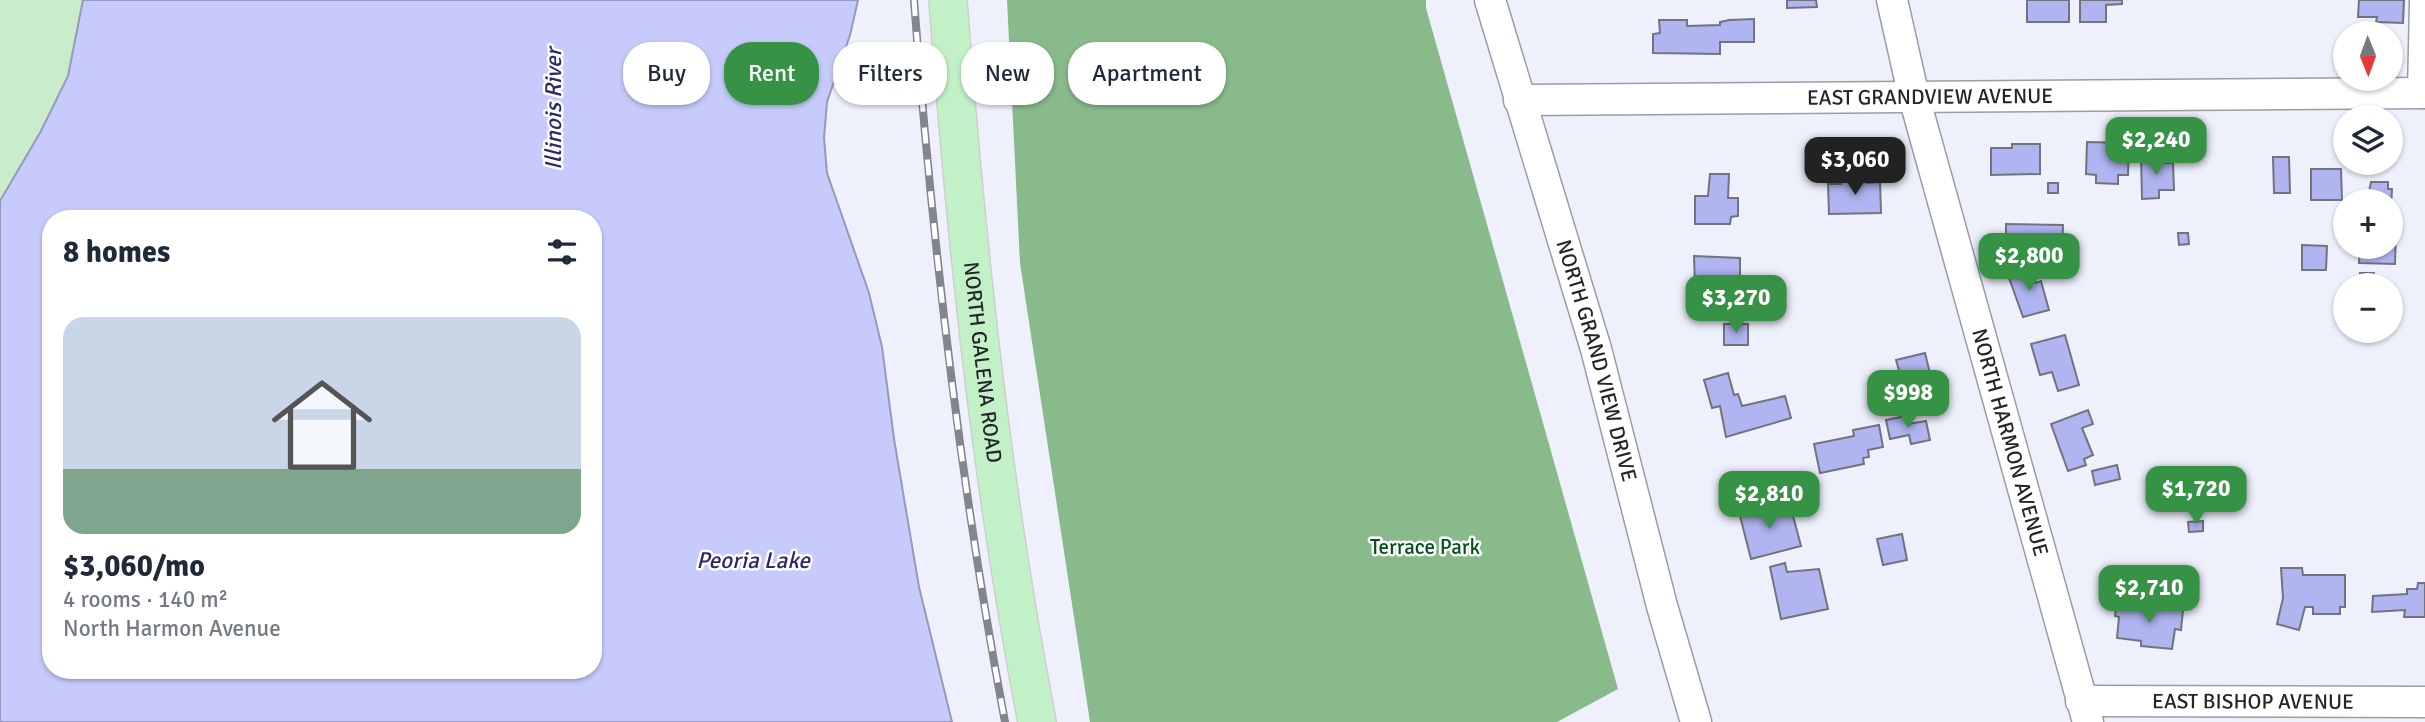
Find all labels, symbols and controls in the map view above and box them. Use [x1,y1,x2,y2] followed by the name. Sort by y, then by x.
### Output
[2333,21,2403,91] north arrow
[2333,21,2403,343] map controls
[623,42,710,105] chip: Buy
[724,42,819,105] chip: Rent
[833,42,947,105] chip: Filters
[961,42,1054,105] chip: New
[1068,42,1226,105] chip: Apartment
[539,44,568,170] water label: Illinois River
[1807,83,2053,111] street label: EAST GRANDVIEW AVENUE
[2333,105,2403,175] button: layers
[2099,118,2213,177] pin: $2,240
[2122,125,2190,154] text: $2,240
[1798,138,1912,197] pin: $3,060
[1821,145,1889,174] text: $3,060
[2333,189,2403,259] button: +
[543,233,581,271] icon: filters
[1972,233,2086,293] pin: $2,800
[63,234,170,271] text: 8 homes
[1550,236,1642,484] street label: NORTH GRAND VIEW DRIVE
[1995,241,2063,270] text: $2,800
[958,260,1008,465] street label: NORTH GALENA ROAD
[2333,273,2403,343] button: −
[1679,276,1793,335] pin: $3,270
[1702,283,1770,312] text: $3,270
[1966,326,2054,559] street label: NORTH HARMON AVENUE
[259,362,385,488] icon: home
[1867,370,1949,430] pin: $998
[1883,378,1933,407] text: $998
[2139,466,2253,526] pin: $1,720
[1712,472,1826,531] pin: $2,810
[2162,474,2230,503] text: $1,720
[1735,479,1803,508] text: $2,810
[1370,534,1481,560] park label: Terrace Park
[696,546,811,575] water label: Peoria Lake
[63,548,205,585] text: $3,060/mo
[2092,566,2206,625] pin: $2,710
[2115,573,2183,602] text: $2,710
[63,585,228,614] text: 4 rooms · 140 m²
[63,614,281,643] text: North Harmon Avenue
[2152,688,2354,715] street label: EAST BISHOP AVENUE

